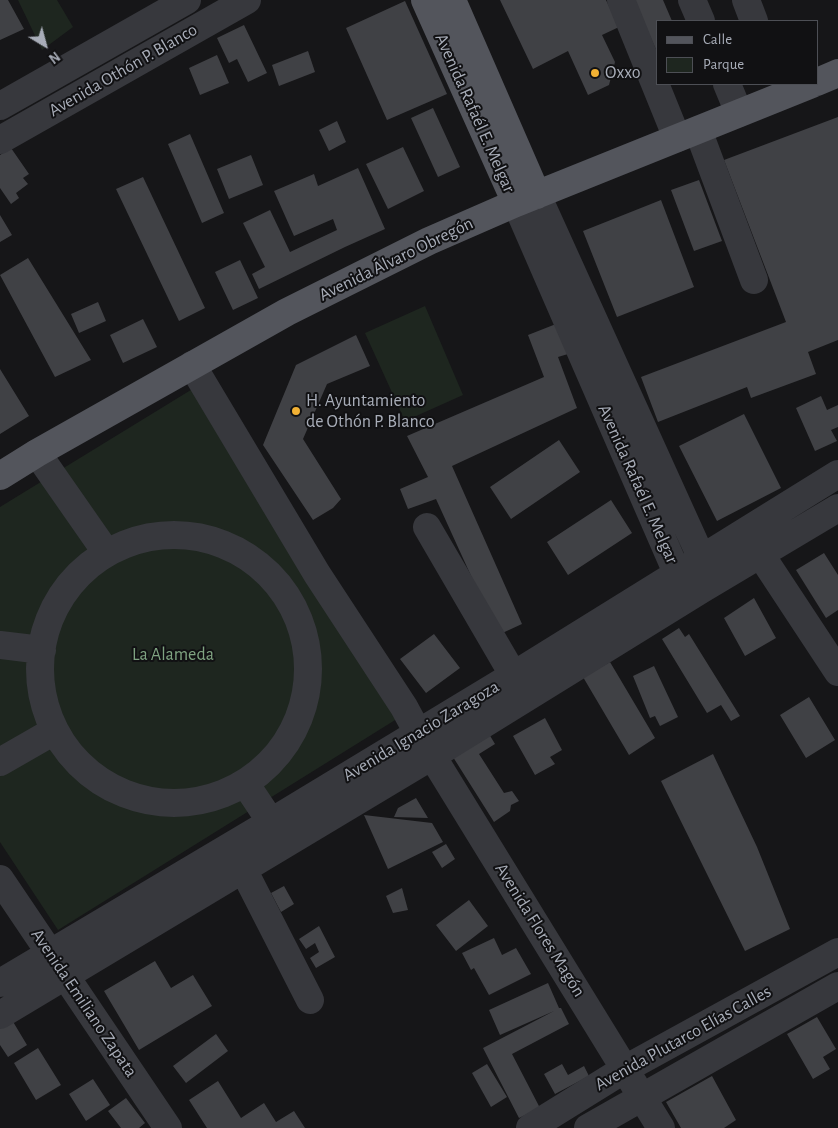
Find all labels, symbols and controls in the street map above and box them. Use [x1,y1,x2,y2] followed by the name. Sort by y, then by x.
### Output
[45,19,201,121] street label: Avenida Othón P. Blanco
[20,20,70,70] north arrow
[656,20,818,85] legend
[430,30,520,196] street label: Avenida Rafaél E. Melgar
[703,32,732,47] text: Calle
[46,48,62,65] text: N
[703,57,744,72] text: Parque
[605,62,641,84] place label: Oxxo
[589,67,601,79] marker: Oxxo
[315,212,477,306] street label: Avenida Álvaro Obregón
[306,390,434,432] place label: H. Ayuntamiento de Othón P. Blanco
[593,401,683,567] street label: Avenida Rafaél E. Melgar
[290,405,302,417] marker: H. Ayuntamiento de Othón P. Blanco
[132,644,214,666] park label: La Alameda
[339,676,503,786] street label: Avenida Ignacio Zaragoza
[490,859,590,1001] street label: Avenida Flores Magón
[26,925,142,1081] street label: Avenida Emiliano Zapata
[591,980,775,1096] street label: Avenida Plutarco Elías Calles

